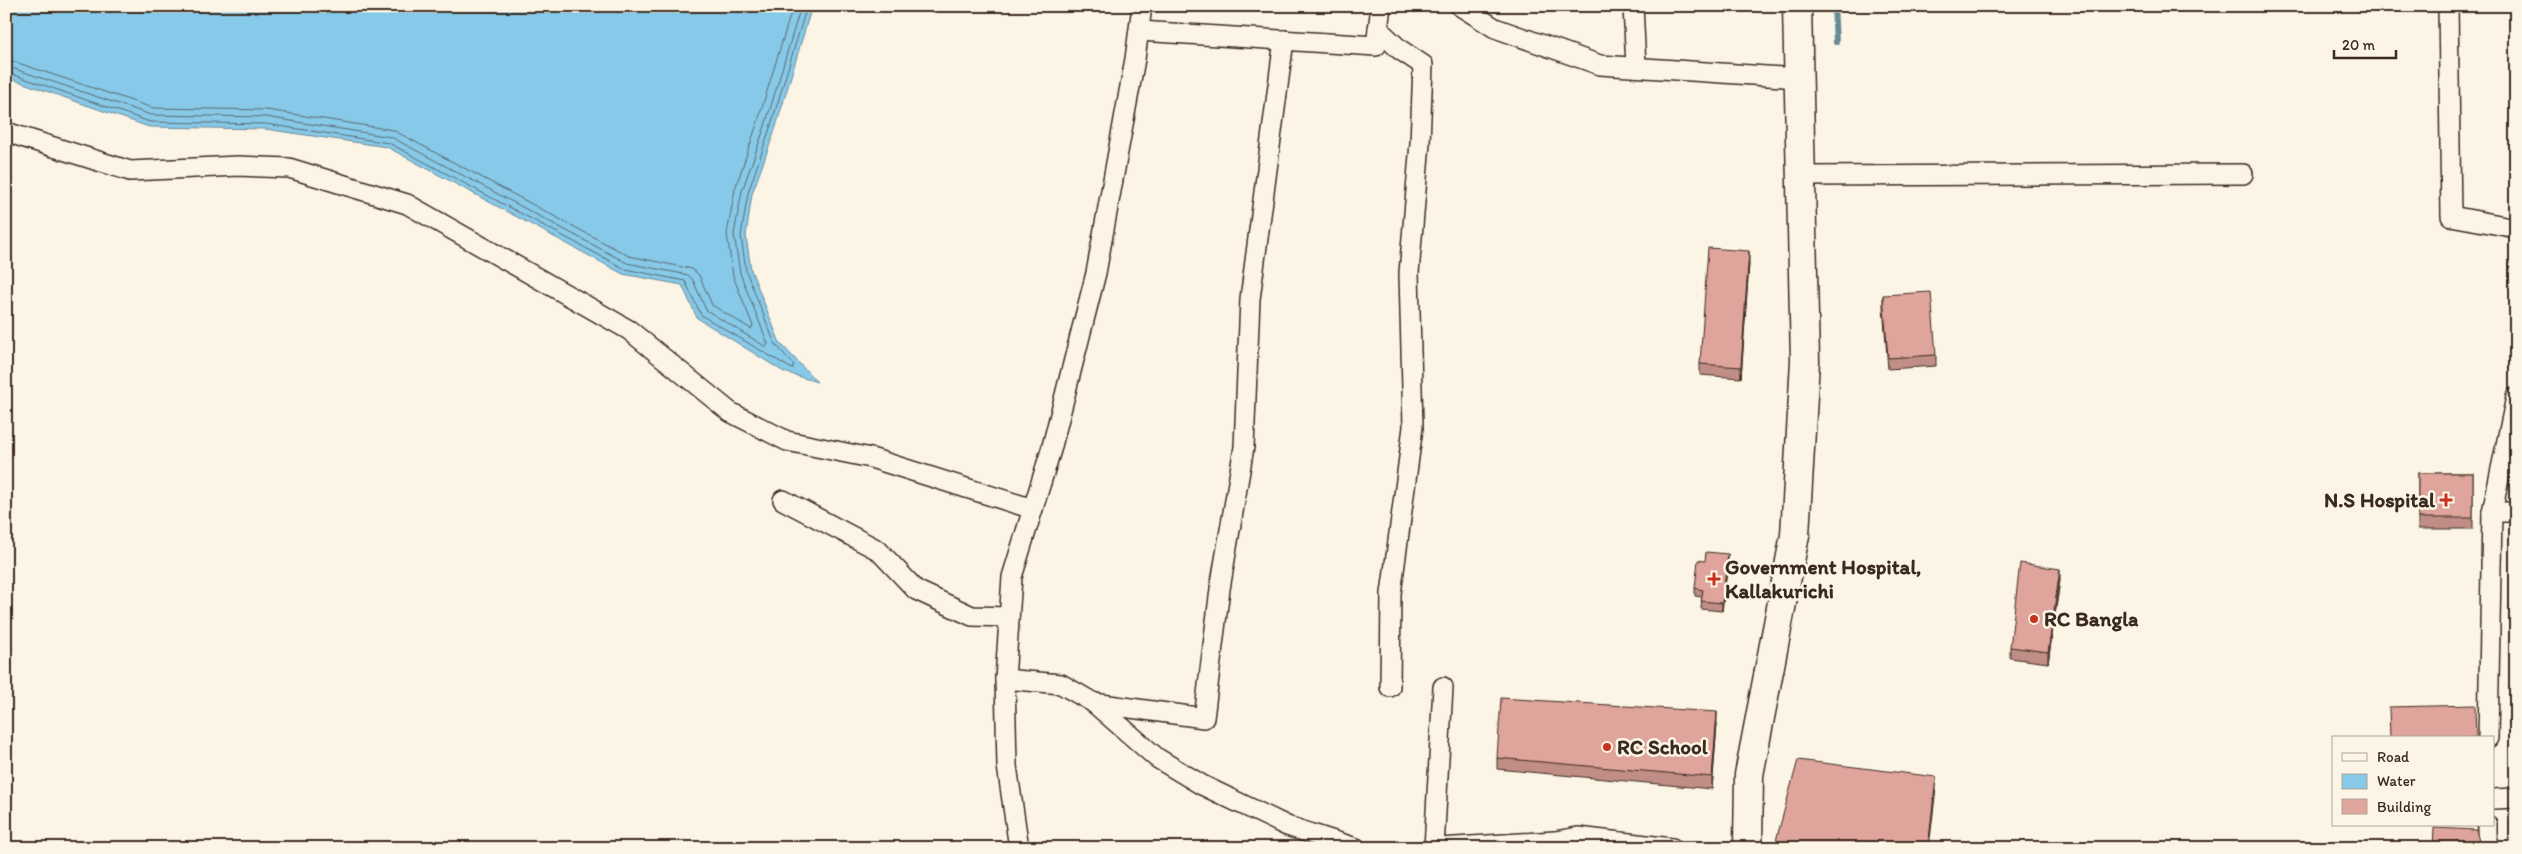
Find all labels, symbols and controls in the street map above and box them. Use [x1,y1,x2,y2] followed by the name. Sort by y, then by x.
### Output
[2334,28,2397,60] scale bar
[2342,36,2376,54] text: 20 m
[2324,487,2436,513] place label: N.S Hospital
[2439,493,2453,507] marker: N.S Hospital
[1725,554,1921,603] place label: Government Hospital, Kallakurichi
[1707,572,1721,586] marker: Government Hospital, Kallakurichi
[2044,606,2139,632] place label: RC Bangla
[2028,613,2040,625] marker: RC Bangla
[1617,734,1709,759] place label: RC School
[2332,736,2494,826] legend
[1601,741,1613,753] marker: RC School
[2377,748,2410,766] text: Road
[2377,772,2416,790] text: Water
[2377,798,2431,816] text: Building

